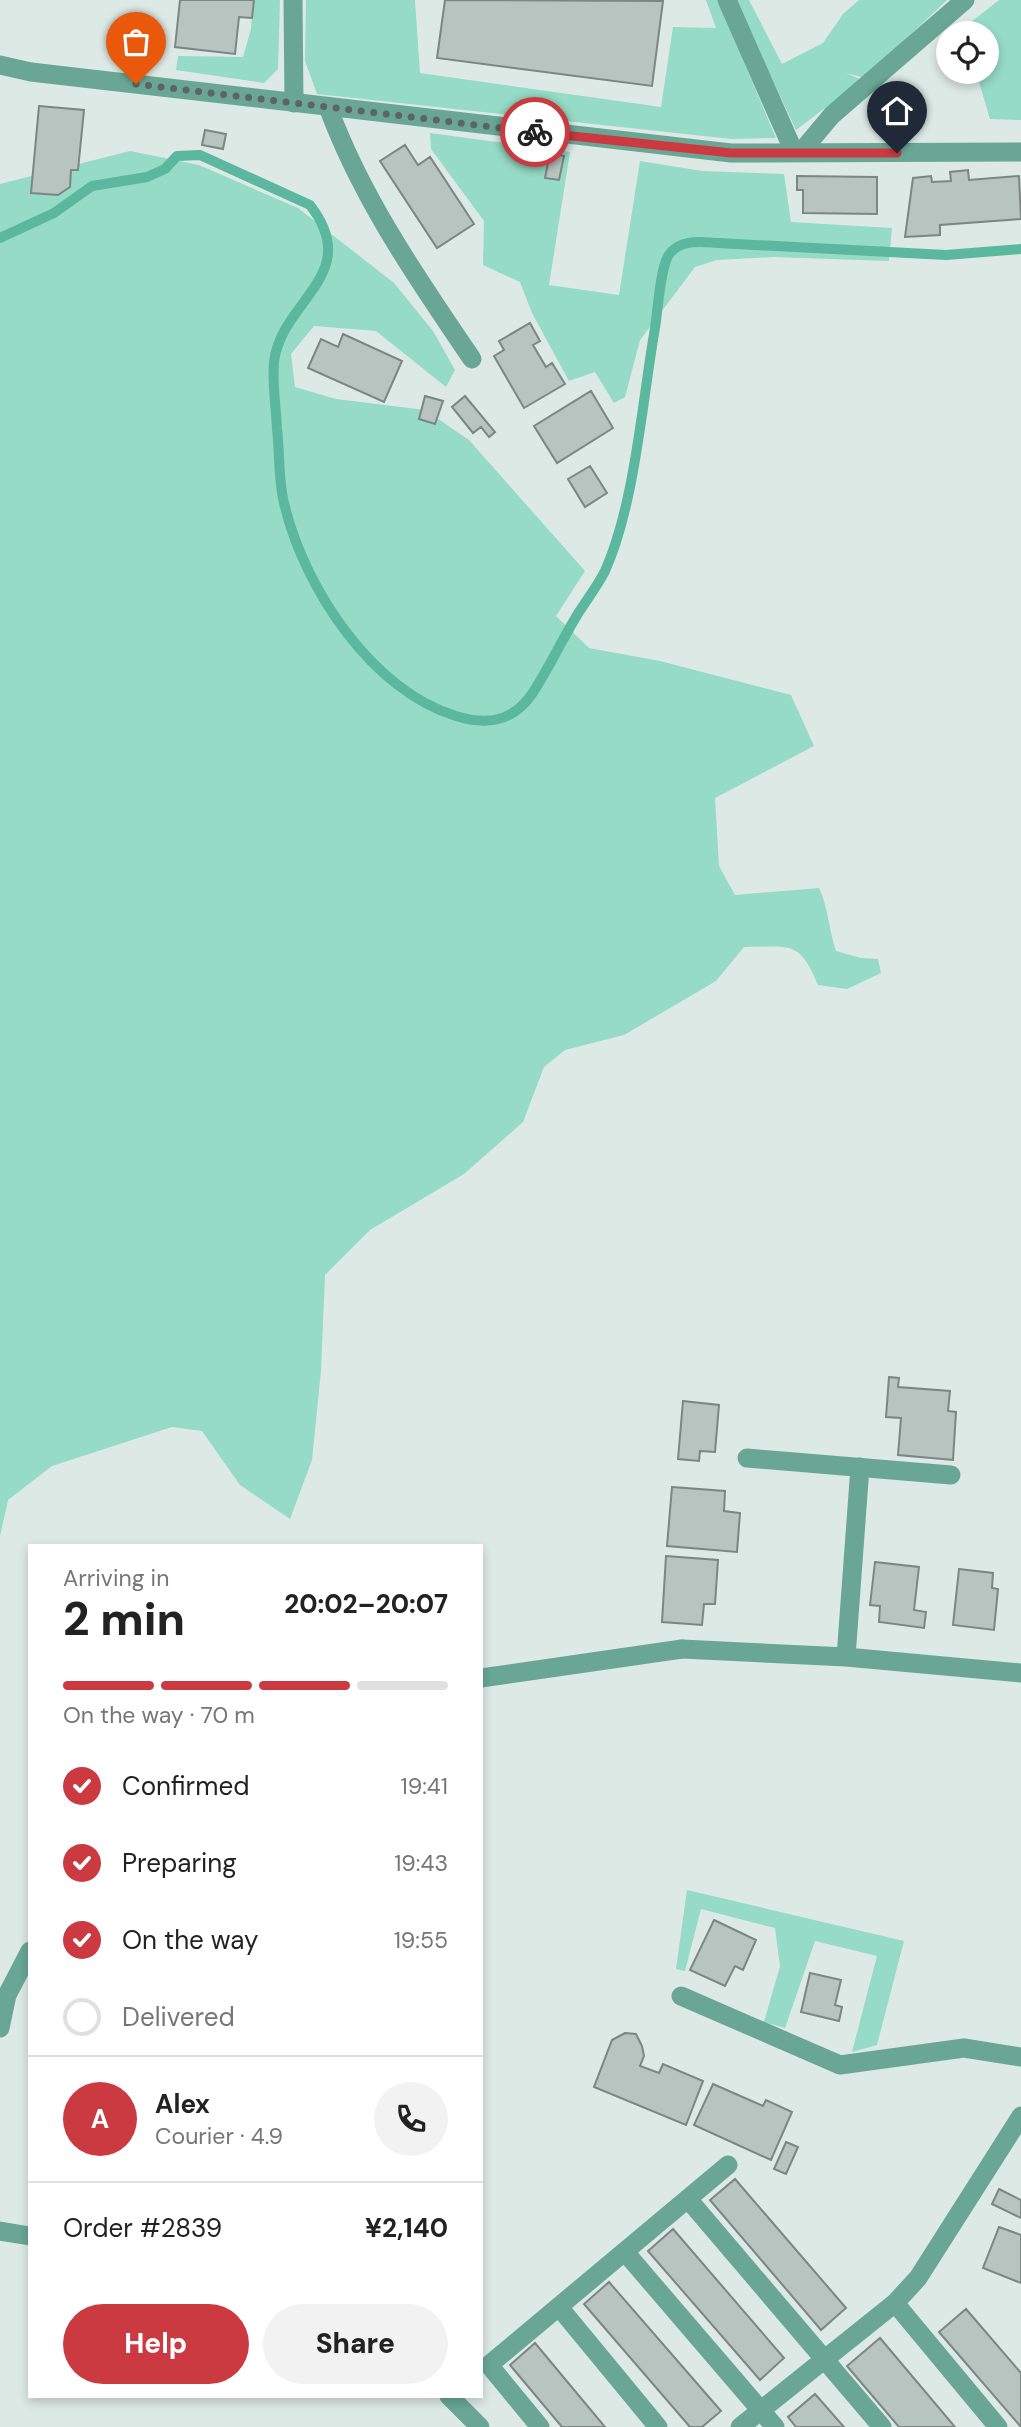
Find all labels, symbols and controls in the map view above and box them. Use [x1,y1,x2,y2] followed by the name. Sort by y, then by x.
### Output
[106,12.0,166,84] pin
[936,21,999,84] map controls
[936,21,999,84] button: locate
[117,23,155,61] icon: bag
[867,81,927,153] pin
[878,92,916,130] icon: home
[500,97,570,167] courier
[516,113,554,151] icon: bike
[63,1563,169,1593] text: Arriving in
[284,1587,448,1621] text: 20:02–20:07
[63,1589,185,1649] text: 2 min
[63,1700,255,1730] text: On the way · 70 m
[63,1767,101,1805] icon: check
[122,1769,249,1803] text: Confirmed
[401,1771,448,1801] text: 19:41
[63,1844,101,1882] icon: check
[122,1846,237,1880] text: Preparing
[394,1848,448,1878] text: 19:43
[63,1921,101,1959] icon: check
[122,1923,258,1957] text: On the way
[394,1925,448,1955] text: 19:55
[122,2000,235,2034] text: Delivered
[374,2082,448,2156] button: phone
[155,2087,210,2121] text: Alex
[91,2102,109,2136] text: A
[155,2121,283,2151] text: Courier · 4.9
[63,2211,222,2245] text: Order #2839
[365,2211,448,2245] text: ¥2,140
[63,2304,249,2384] button: Help
[263,2304,448,2384] button: Share

